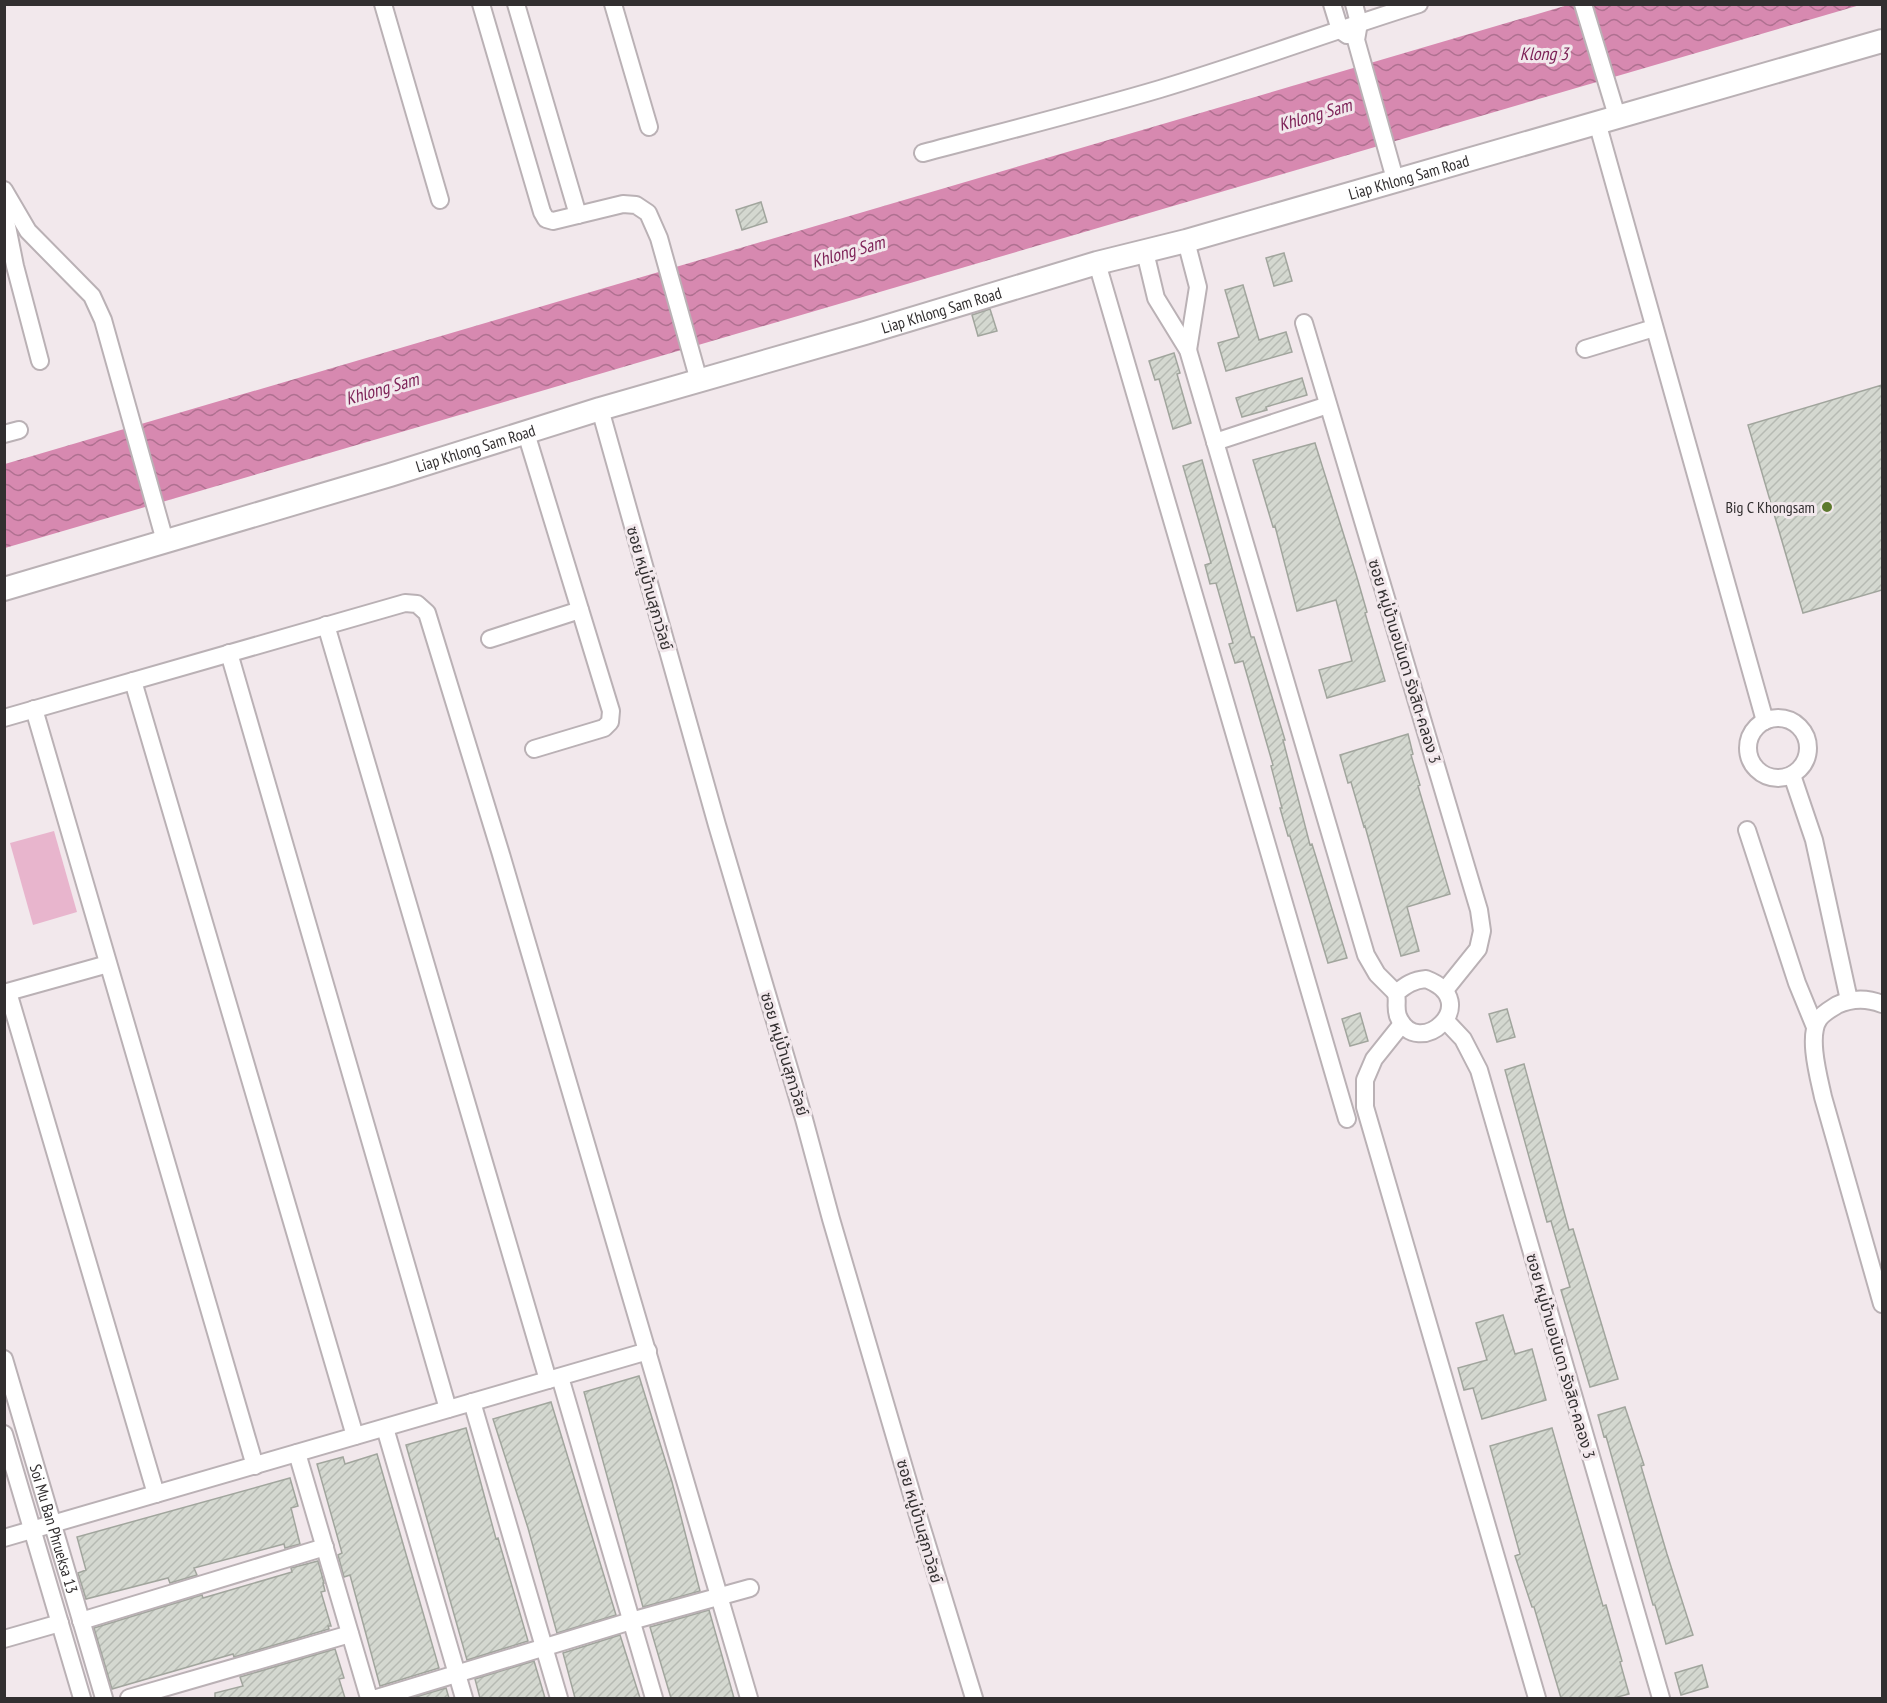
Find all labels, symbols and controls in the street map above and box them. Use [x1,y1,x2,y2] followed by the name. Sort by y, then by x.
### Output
[1520,42,1570,65] water label: Klong 3
[1276,93,1355,136] water label: Khlong Sam
[1346,150,1471,204] street label: Liap Khlong Sam Road
[809,230,888,273] water label: Khlong Sam
[879,282,1004,337] street label: Liap Khlong Sam Road
[343,367,422,410] water label: Khlong Sam
[413,420,538,476] street label: Liap Khlong Sam Road
[1725,497,1815,517] place label: Big C Khongsam
[1820,500,1834,514] marker: Big C Khongsam
[623,524,677,652] street label: ซอย หมู่บ้านสุภาวัลย์
[1364,557,1446,765] street label: ซอย หมู่บ้านอนันดา รังสิต-คลอง 3
[757,990,813,1118] street label: ซอย หมู่บ้านสุภาวัลย์
[1522,1251,1600,1461] street label: ซอย หมู่บ้านอนันดา รังสิต-คลอง 3
[893,1457,947,1585] street label: ซอย หมู่บ้านสุภาวัลย์
[26,1462,83,1596] street label: Soi Mu Ban Phrueksa 13

